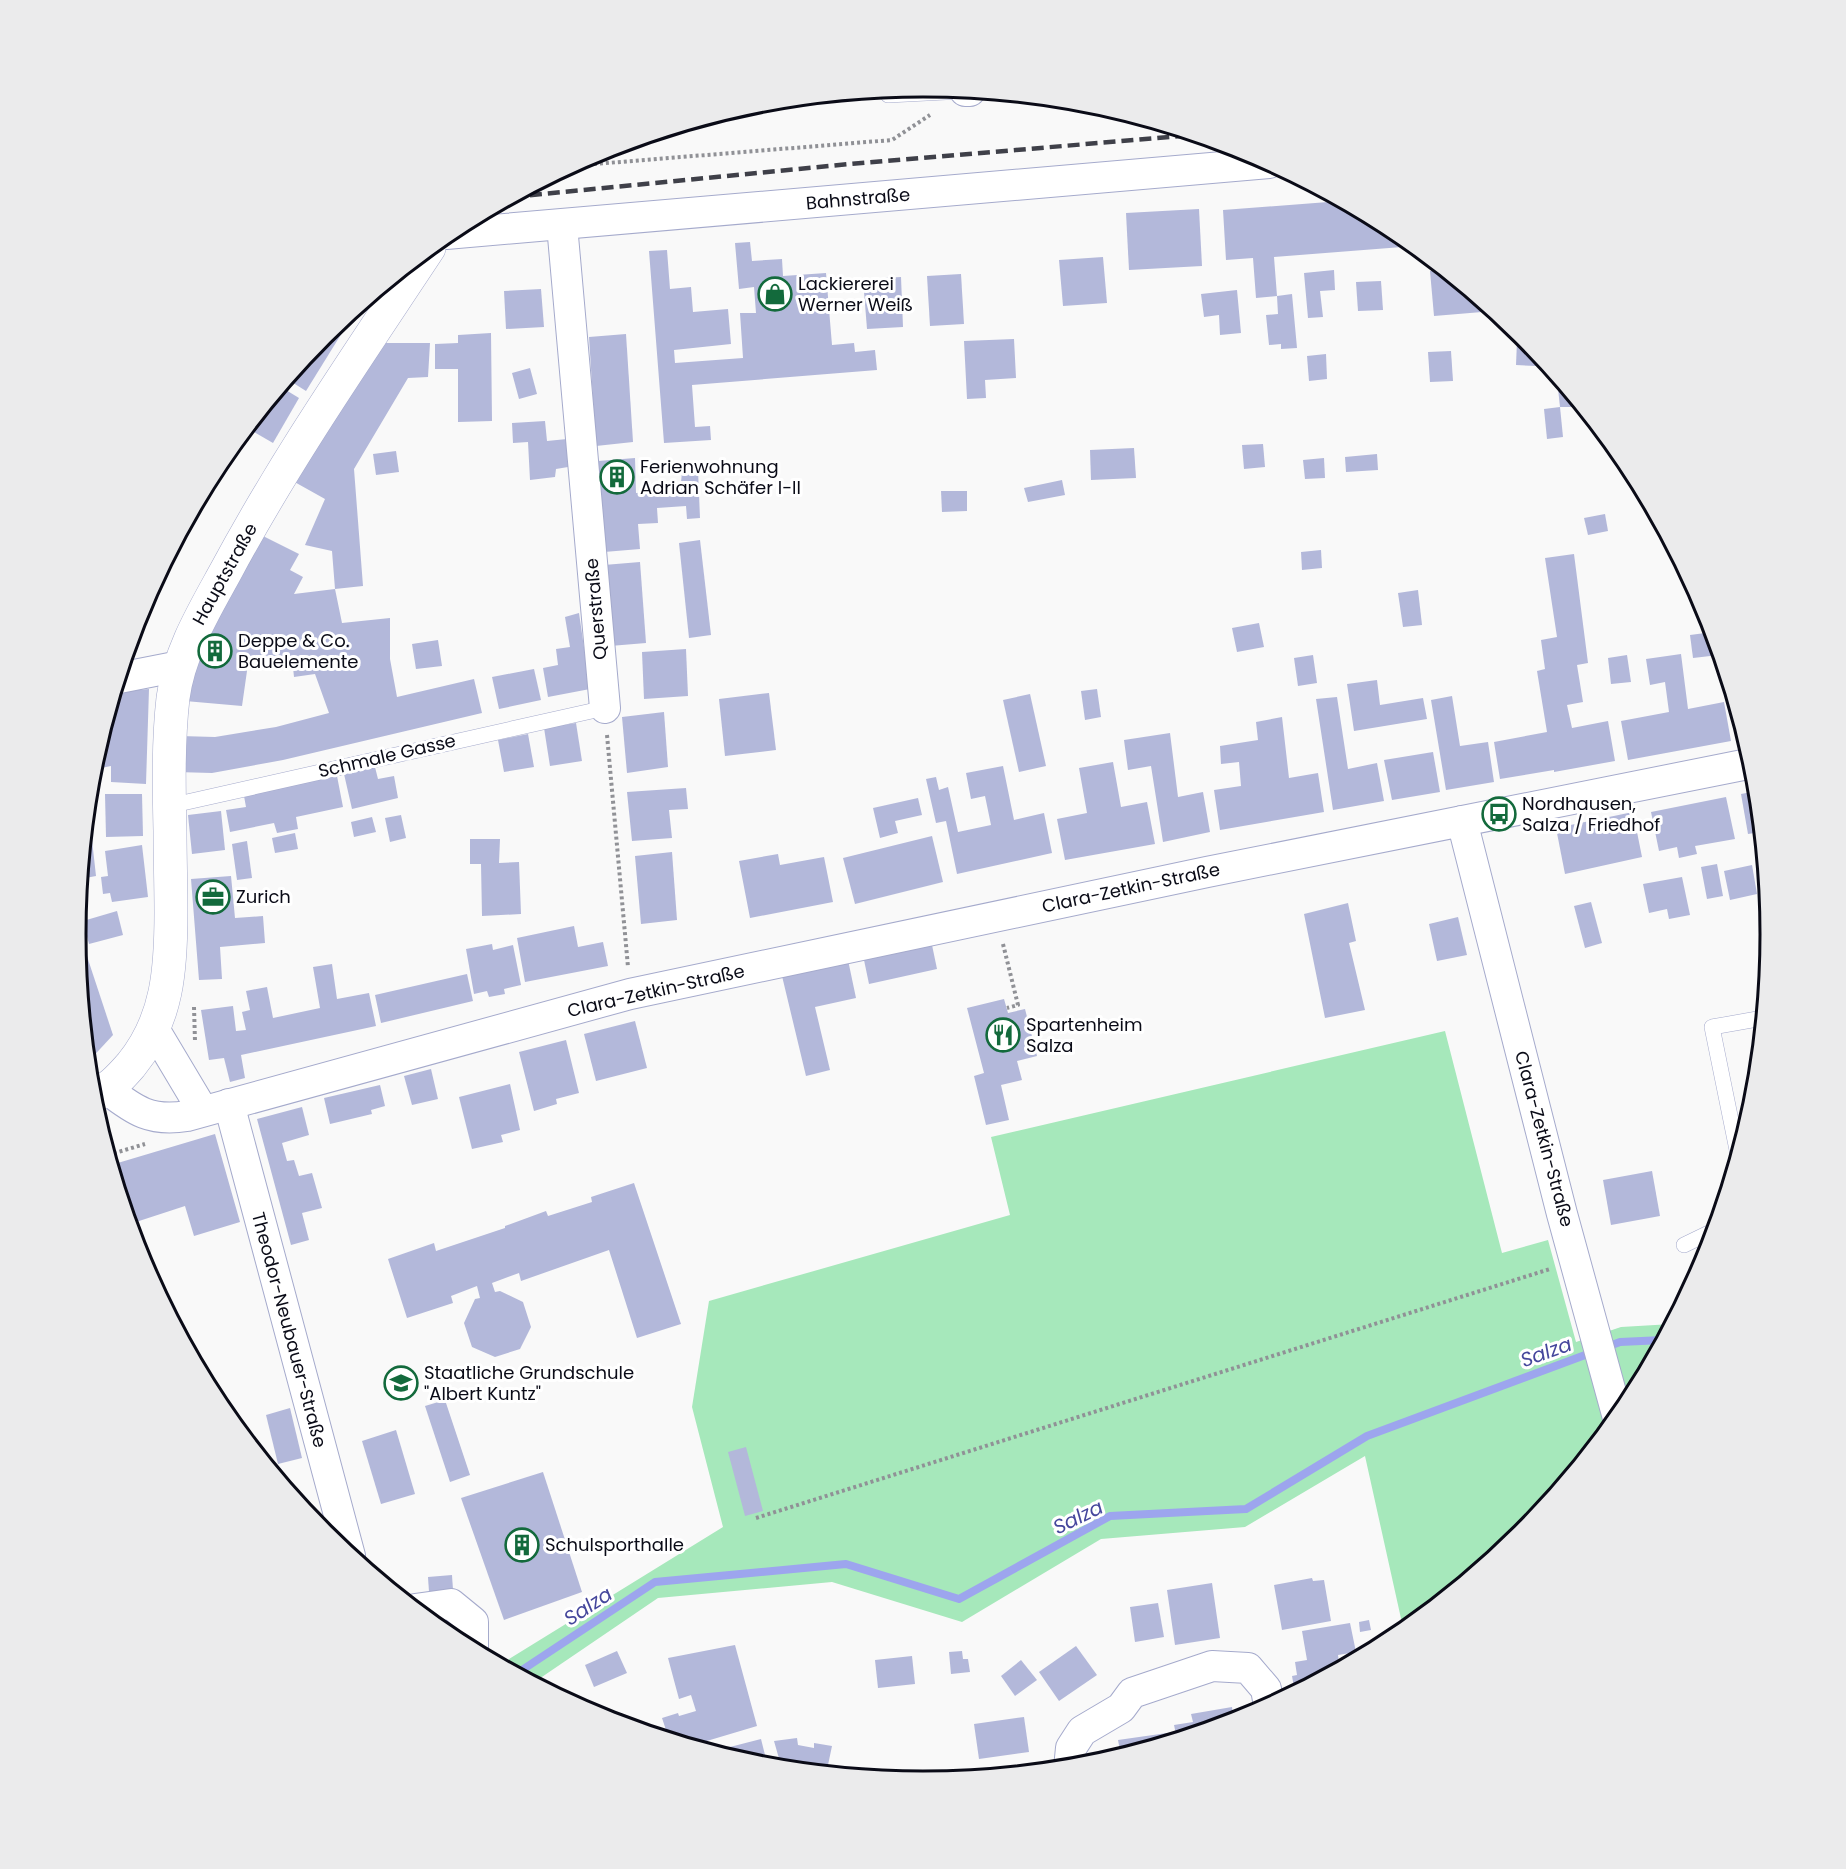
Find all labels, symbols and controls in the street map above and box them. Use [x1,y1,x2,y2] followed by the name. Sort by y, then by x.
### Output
[805,181,911,216] street label: Bahnstraße
[798,271,913,317] place label: Lackiererei Werner Weiß
[757,276,793,312] shop icon: Lackiererei Werner Weiß
[640,454,801,500] place label: Ferienwohnung Adrian Schäfer I-II
[599,459,635,495] building icon: Ferienwohnung Adrian Schäfer I-II
[186,518,263,629] street label: Hauptstraße
[579,557,612,661] street label: Querstraße
[238,628,358,674] place label: Deppe & Co. Bauelemente
[197,633,233,669] building icon: Deppe & Co. Bauelemente
[316,728,458,783] street label: Schmale Gasse
[1522,791,1660,837] place label: Nordhausen, Salza / Friedhof
[1481,796,1517,832] bus stop icon: Nordhausen, Salza / Friedhof
[1040,856,1222,919] street label: Clara-Zetkin-Straße
[195,879,231,915] office icon: Zurich
[236,884,291,909] place label: Zurich
[565,958,747,1023] street label: Clara-Zetkin-Straße
[1026,1012,1143,1058] place label: Spartenheim Salza
[985,1017,1021,1053] restaurant icon: Spartenheim Salza
[1509,1048,1580,1230] street label: Clara-Zetkin-Straße
[246,1209,333,1450] street label: Theodor-Neubauer-Straße
[1516,1330,1576,1374] water label: Salza
[424,1360,634,1406] place label: Staatliche Grundschule "Albert Kuntz"
[383,1365,419,1401] school or university icon: Staatliche Grundschule "Albert Kuntz"
[1048,1493,1108,1541] water label: Salza
[504,1527,540,1563] building icon: Schulsporthalle
[545,1532,684,1557] place label: Schulsporthalle
[558,1580,618,1632] water label: Salza

